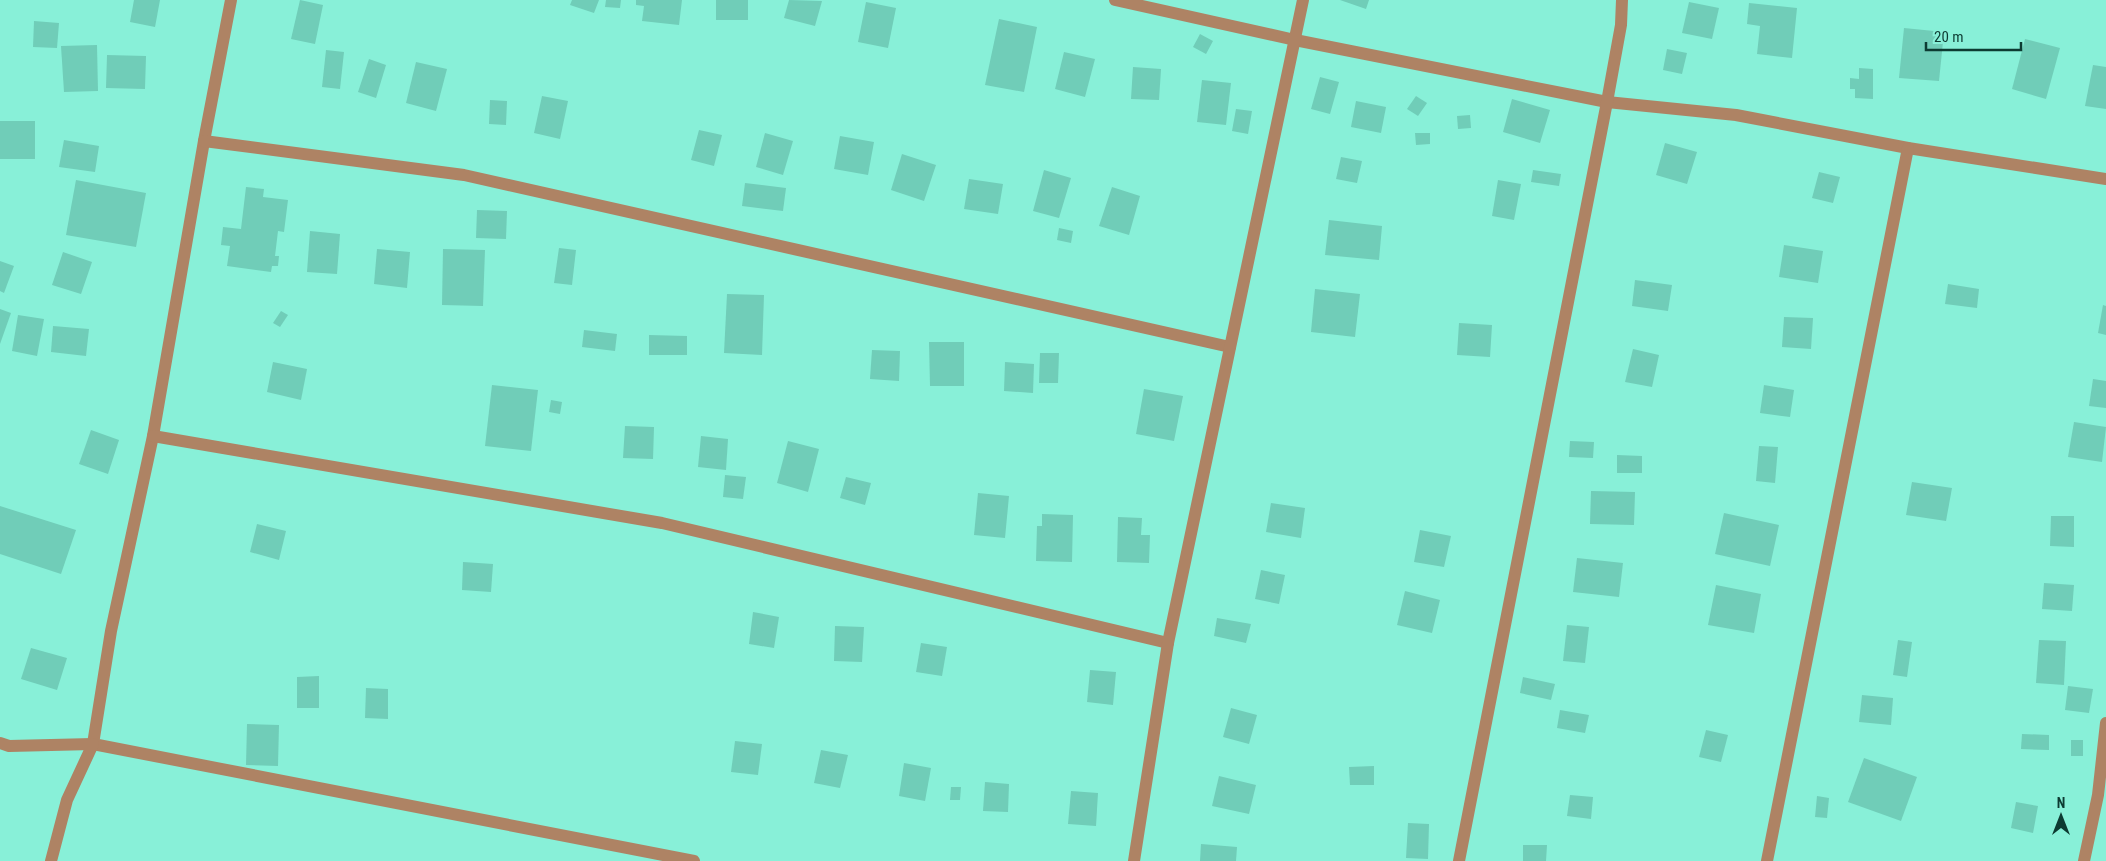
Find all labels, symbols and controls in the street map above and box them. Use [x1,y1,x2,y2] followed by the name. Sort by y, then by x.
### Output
[1926,20,2021,52] scale bar
[1934,28,1964,46] text: 20 m
[2036,791,2086,841] north arrow
[2057,795,2065,811] text: N

